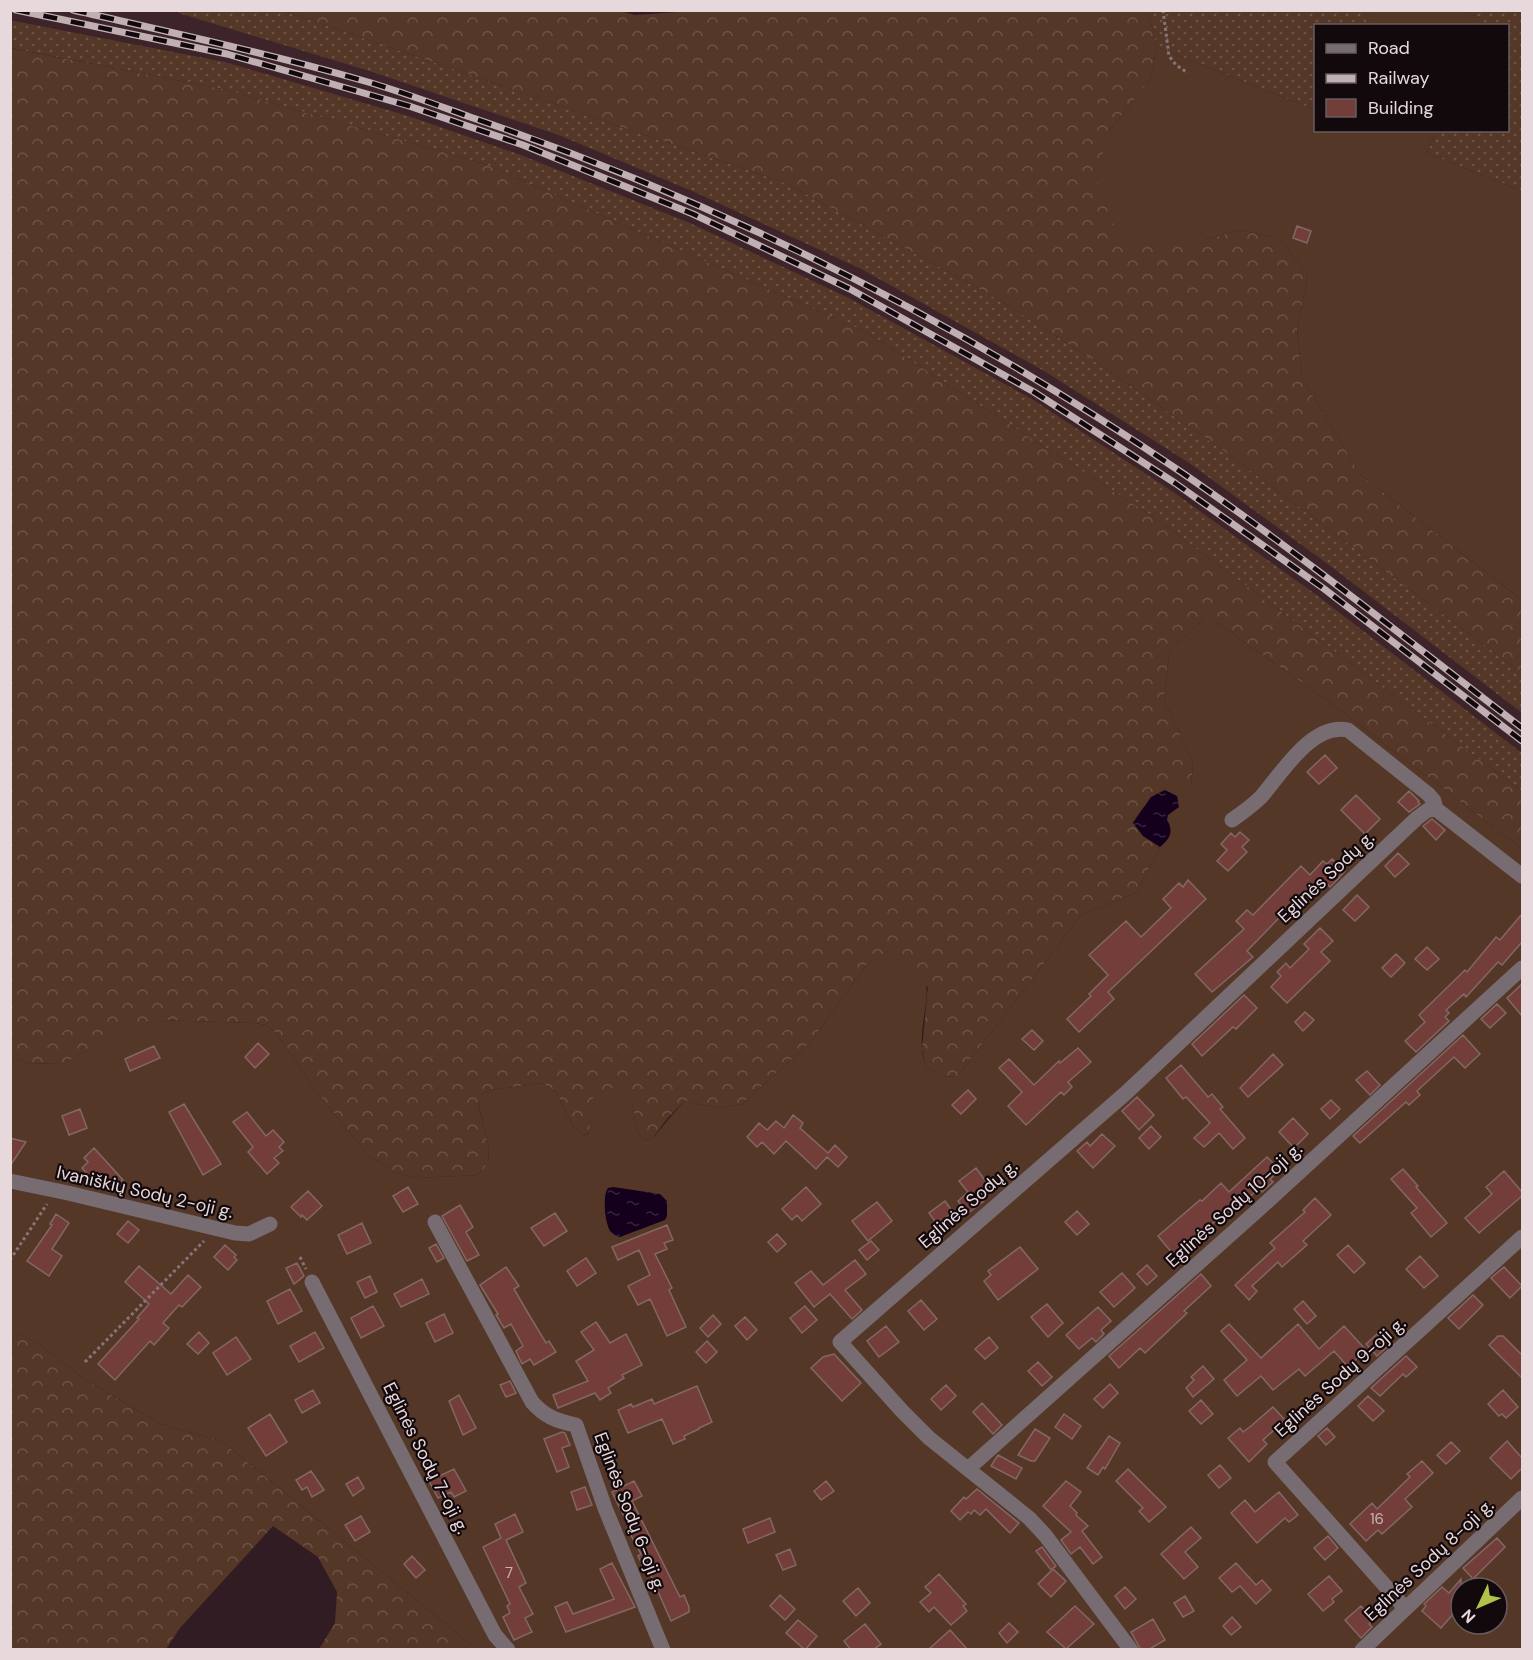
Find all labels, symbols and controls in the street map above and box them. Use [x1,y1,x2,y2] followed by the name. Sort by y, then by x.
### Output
[1314,24,1509,132] legend
[1368,36,1410,60] text: Road
[1368,66,1430,90] text: Railway
[1368,96,1433,120] text: Building
[1272,826,1380,928] street label: Eglinės Sodų g.
[1161,1137,1307,1273] street label: Eglinės Sodų 10-oji g.
[913,1154,1023,1254] street label: Eglinės Sodų g.
[54,1160,236,1224] street label: Ivaniškių Sodų 2-oji g.
[1269,1311,1411,1443] street label: Eglinės Sodų 9-oji g.
[377,1378,475,1538] street label: Eglinės Sodų 7-oji g.
[588,1429,672,1595] street label: Eglinės Sodų 6-oji g.
[1359,1494,1499,1626] street label: Eglinės Sodų 8-oji g.
[1370,1509,1384,1529] house number: 16
[505,1563,513,1583] house number: 7
[1449,1576,1509,1636] north arrow
[1457,1605,1480,1628] text: N

